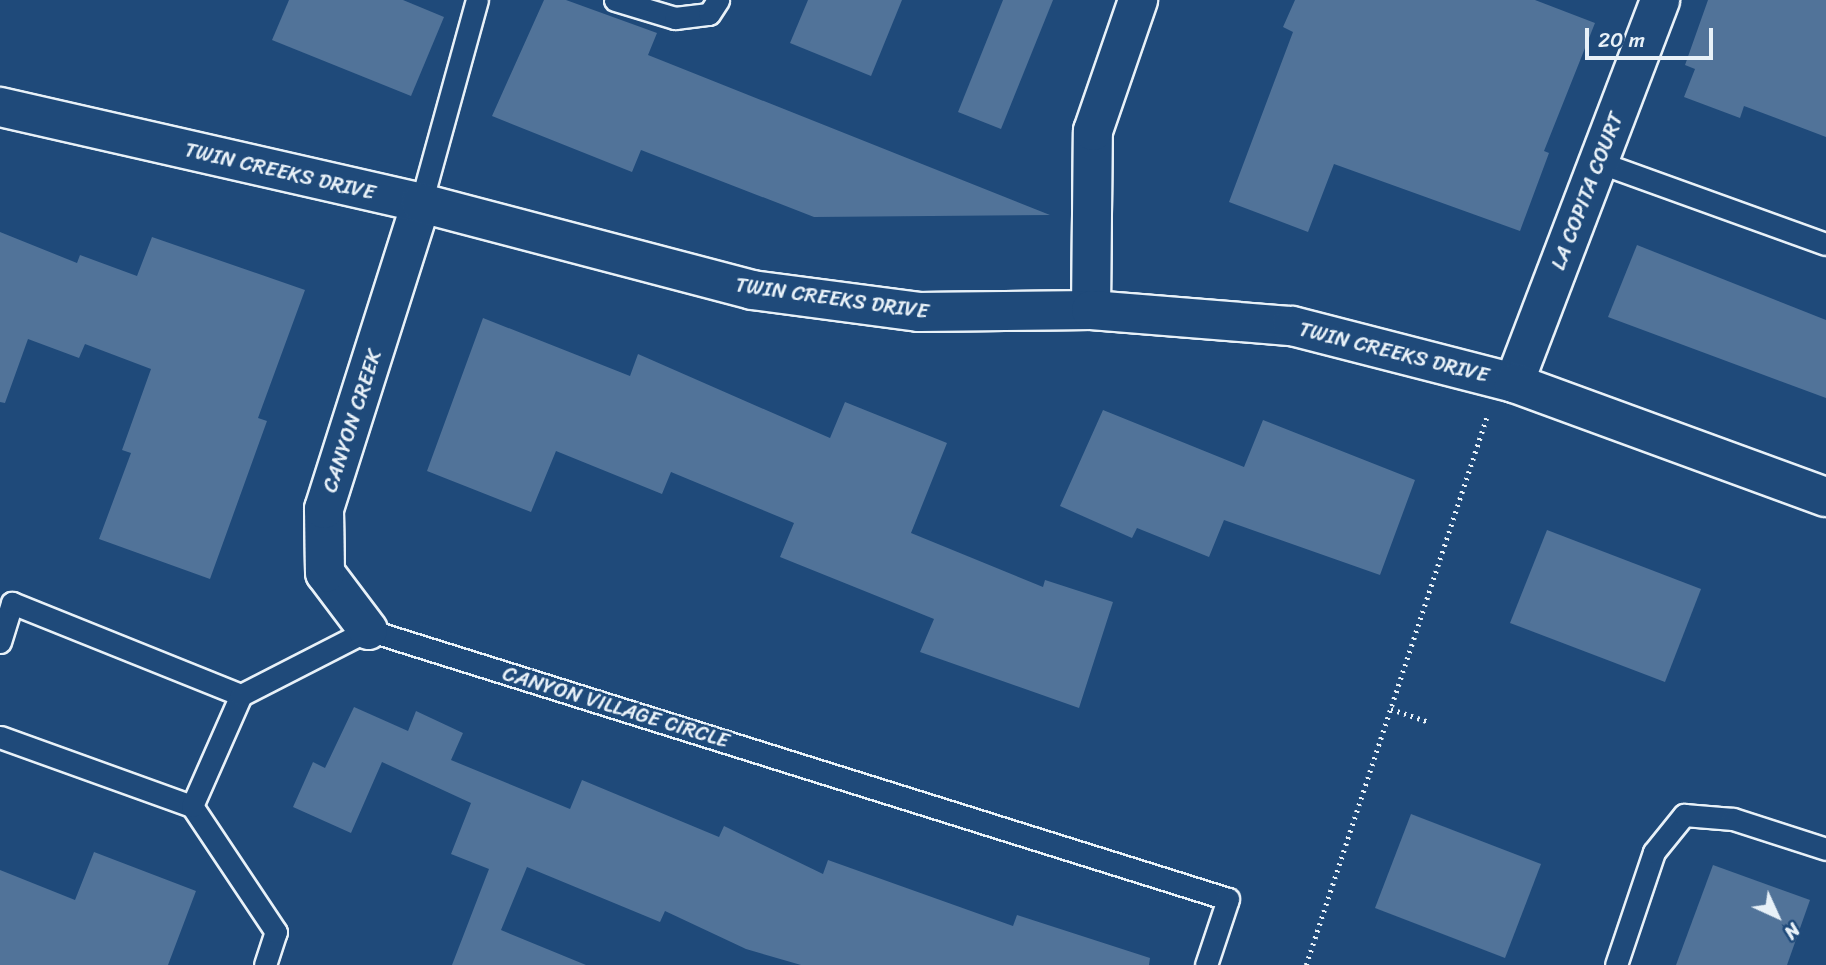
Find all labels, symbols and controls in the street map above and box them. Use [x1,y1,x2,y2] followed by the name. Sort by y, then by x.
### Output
[1588,14,1716,58] scale bar
[1598,21,1645,59] text: 20 m
[1546,109,1628,273] street label: LA COPITA COURT
[182,137,378,205] street label: TWIN CREEKS DRIVE
[734,272,930,324] street label: TWIN CREEKS DRIVE
[1296,316,1492,388] street label: TWIN CREEKS DRIVE
[317,346,387,496] street label: CANYON CREEK
[498,660,734,754] street label: CANYON VILLAGE CIRCLE
[1742,881,1812,951] north arrow
[1776,915,1809,948] text: N

